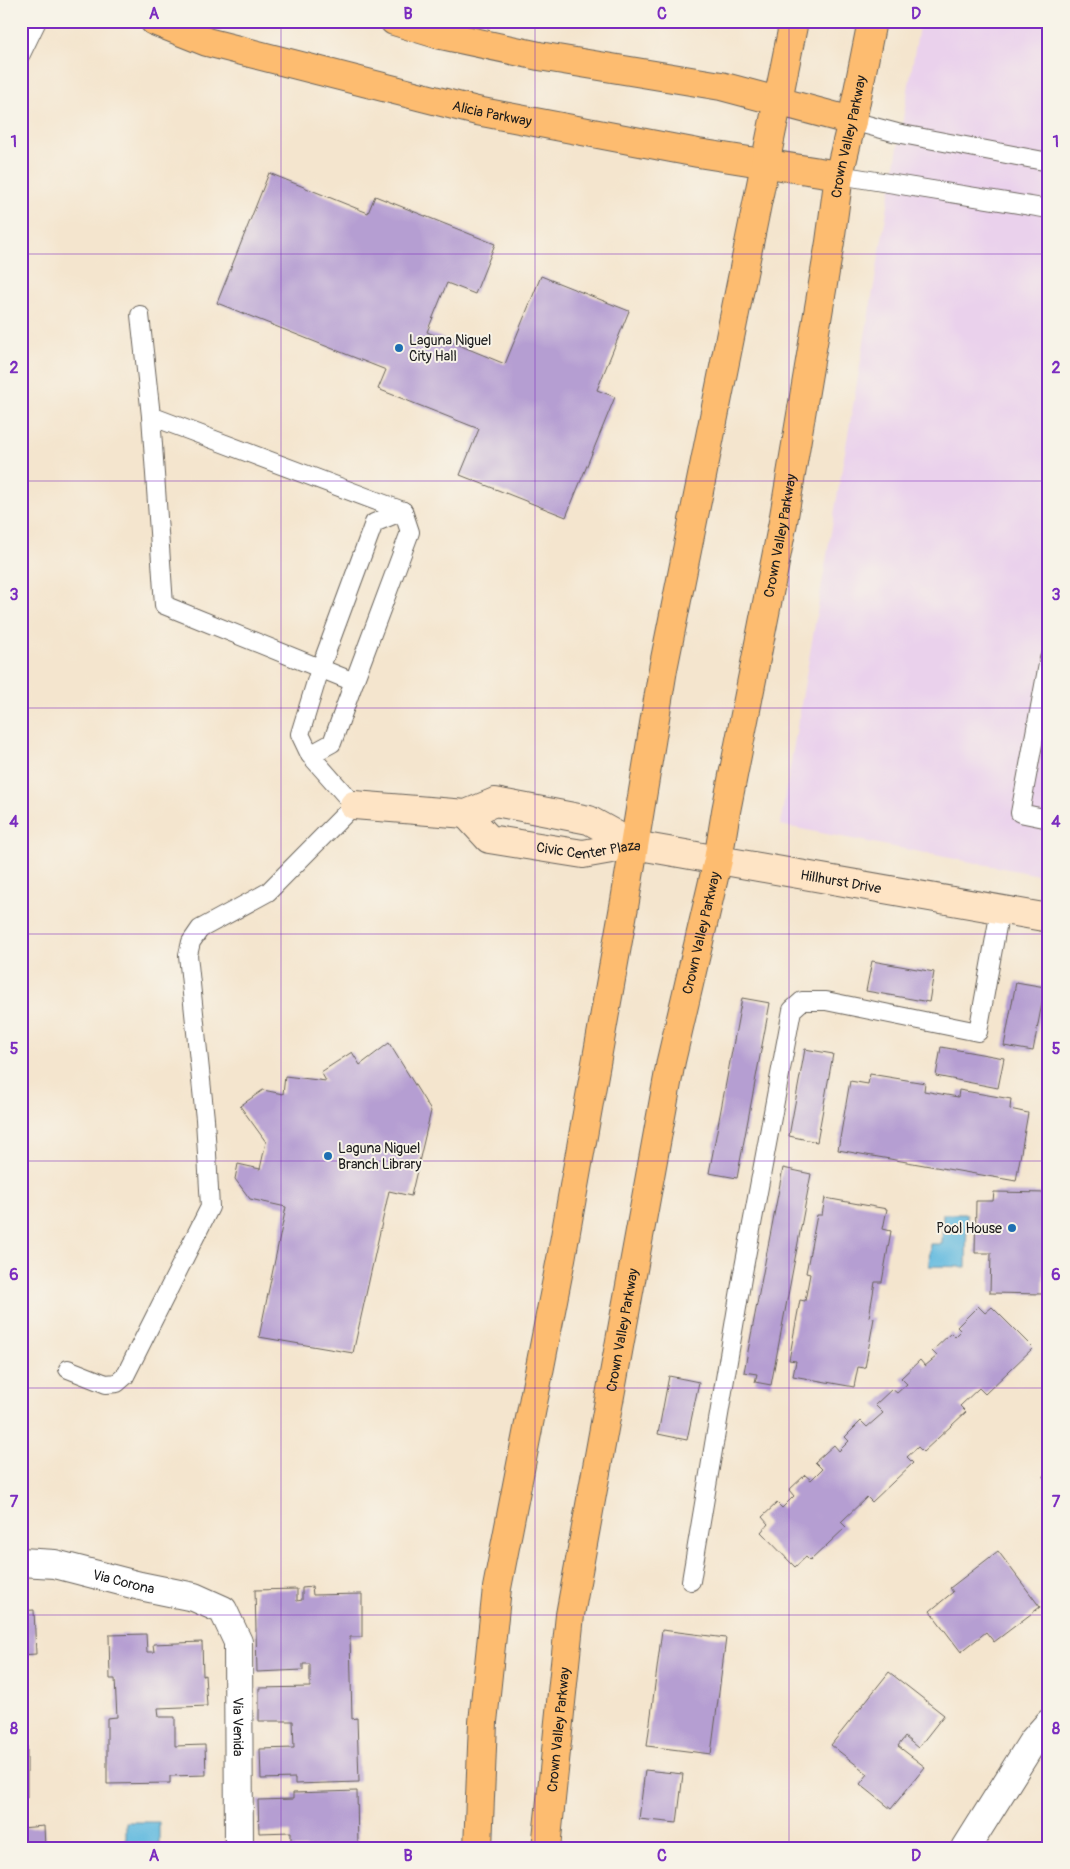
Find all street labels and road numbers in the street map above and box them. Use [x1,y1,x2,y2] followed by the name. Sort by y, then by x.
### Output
[827,74,869,199] street label: Crown Valley Parkway
[451,97,533,130] street label: Alicia Parkway
[760,473,799,599] street label: Crown Valley Parkway
[535,837,642,863] street label: Civic Center Plaza
[799,866,883,897] street label: Hillhurst Drive
[678,870,724,996] street label: Crown Valley Parkway
[602,1267,642,1393] street label: Crown Valley Parkway
[91,1566,156,1597] street label: Via Corona
[543,1666,573,1793] street label: Crown Valley Parkway
[230,1697,247,1757] street label: Via Venida

